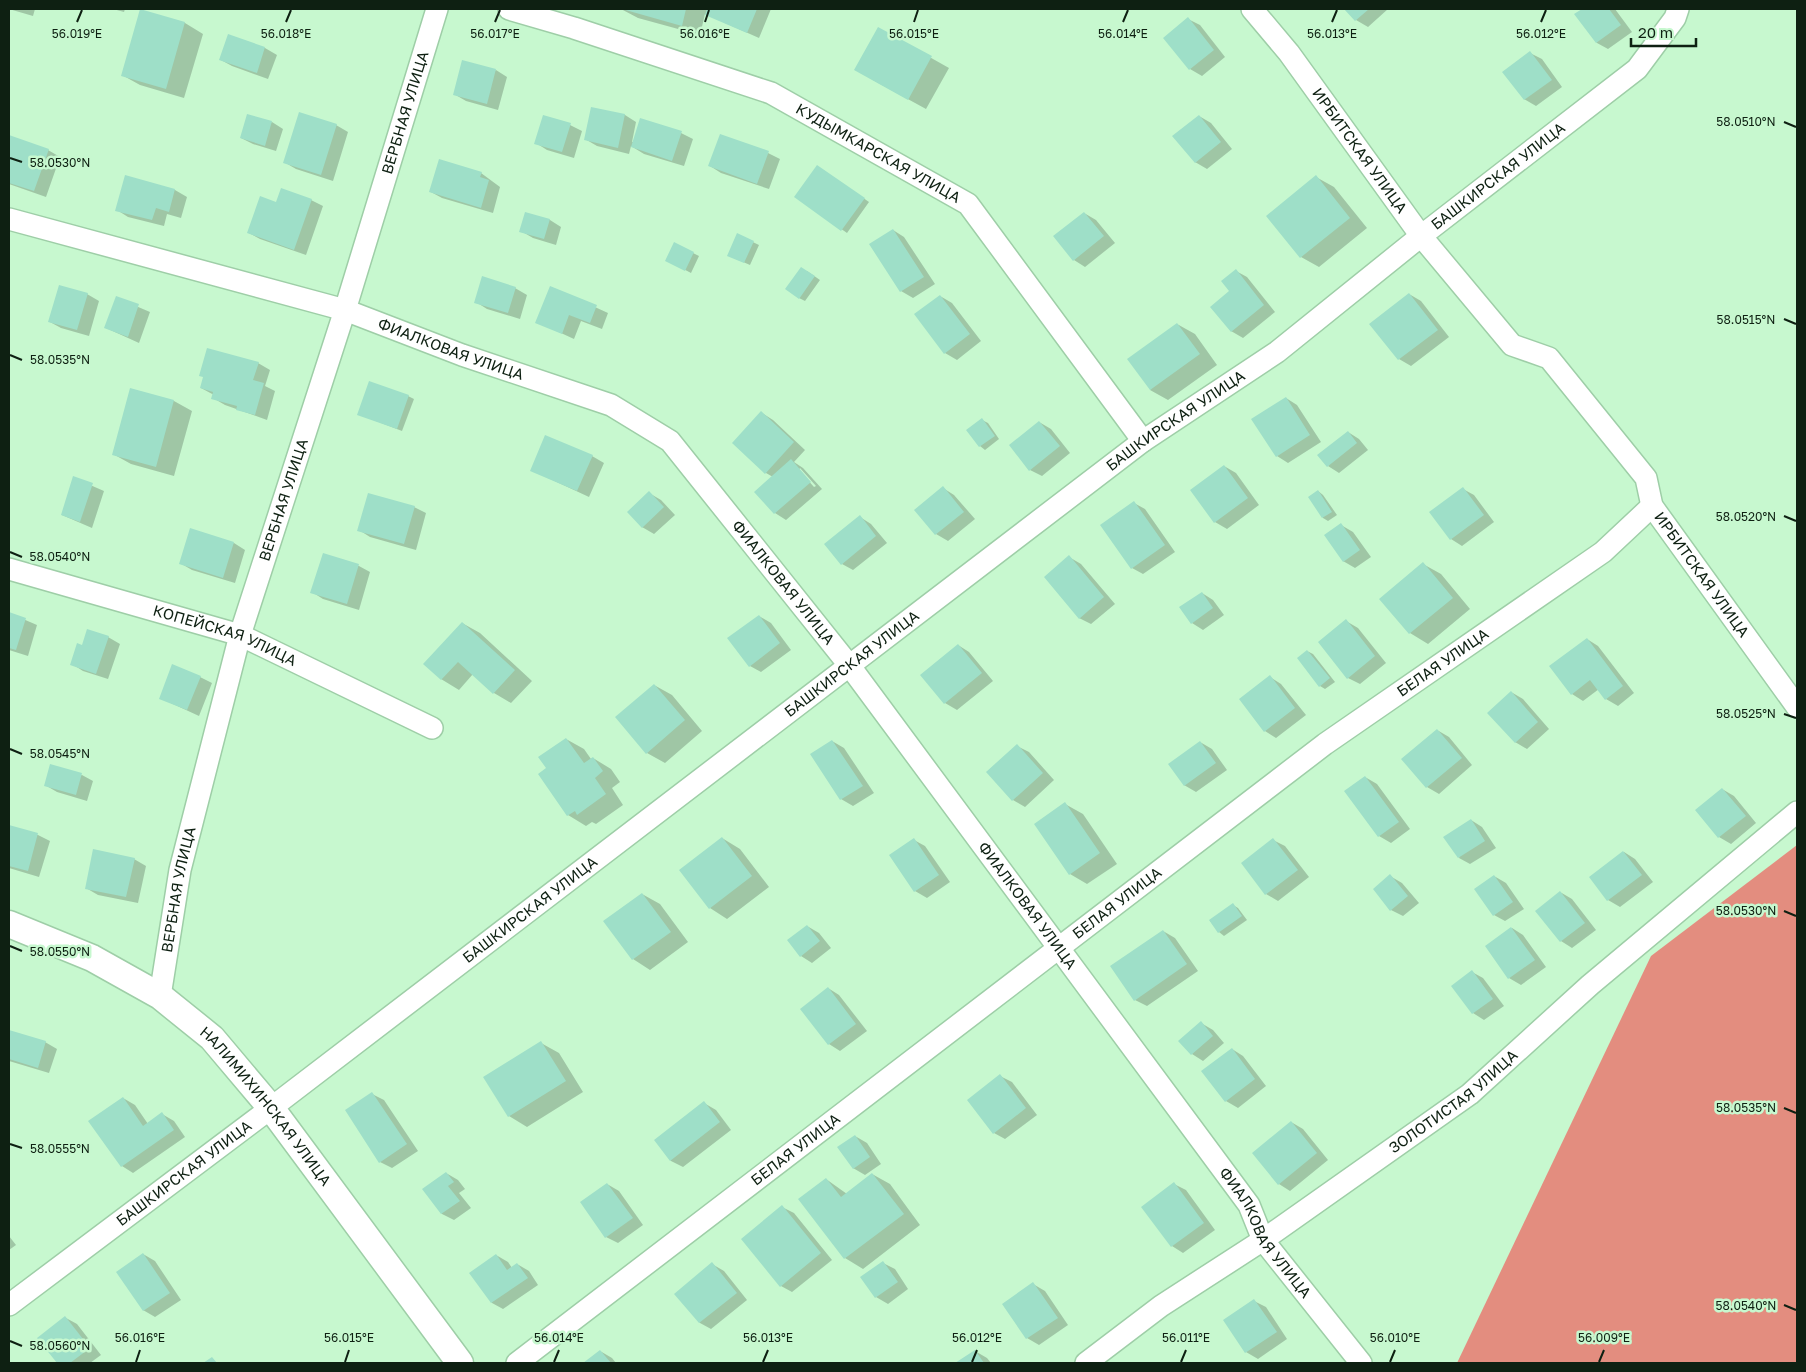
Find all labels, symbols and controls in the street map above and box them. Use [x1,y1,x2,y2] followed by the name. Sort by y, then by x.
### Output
[1631,15,1696,47] scale bar
[1638,23,1673,41] text: 20 m
[52,26,102,41] text: 56.019°E
[261,26,311,41] text: 56.018°E
[470,26,520,41] text: 56.017°E
[680,26,730,41] text: 56.016°E
[889,26,939,41] text: 56.015°E
[1098,26,1148,41] text: 56.014°E
[1307,26,1357,41] text: 56.013°E
[1516,26,1566,41] text: 56.012°E
[377,49,432,176] street label: ВЕРБНАЯ УЛИЦА
[1309,84,1412,216] street label: ИРБИТСКАЯ УЛИЦА
[793,99,964,206] street label: КУДЫМКАРСКАЯ УЛИЦА
[1716,114,1776,129] text: 58.0510°N
[1427,118,1568,233] street label: БАШКИРСКАЯ УЛИЦА
[30,155,90,170] text: 58.0530°N
[1717,312,1775,327] text: 58.0515°N
[376,314,526,383] street label: ФИАЛКОВАЯ УЛИЦА
[30,352,90,367] text: 58.0535°N
[1102,366,1248,474] street label: БАШКИРСКАЯ УЛИЦА
[254,436,311,563] street label: ВЕРБНАЯ УЛИЦА
[1651,508,1754,640] street label: ИРБИТСКАЯ УЛИЦА
[1716,509,1776,524] text: 58.0520°N
[729,516,839,648] street label: ФИАЛКОВАЯ УЛИЦА
[30,549,90,564] text: 58.0540°N
[151,601,300,669] street label: КОПЕЙСКАЯ УЛИЦА
[780,606,922,720] street label: БАШКИРСКАЯ УЛИЦА
[1393,624,1491,700] street label: БЕЛАЯ УЛИЦА
[1716,706,1776,721] text: 58.0525°N
[30,746,90,761] text: 58.0545°N
[157,825,199,954] street label: ВЕРБНАЯ УЛИЦА
[975,838,1081,972] street label: ФИАЛКОВАЯ УЛИЦА
[459,852,600,966] street label: БАШКИРСКАЯ УЛИЦА
[1068,863,1165,942] street label: БЕЛАЯ УЛИЦА
[1716,903,1776,918] text: 58.0530°N
[30,944,90,959] text: 58.0550°N
[197,1022,335,1189] street label: НАЛИМИХИНСКАЯ УЛИЦА
[1385,1046,1521,1157] street label: ЗОЛОТИСТАЯ УЛИЦА
[1716,1100,1776,1115] text: 58.0535°N
[747,1109,843,1189] street label: БЕЛАЯ УЛИЦА
[112,1116,255,1229] street label: БАШКИРСКАЯ УЛИЦА
[30,1141,90,1156] text: 58.0555°N
[1216,1163,1316,1301] street label: ФИАЛКОВАЯ УЛИЦА
[1716,1298,1776,1313] text: 58.0540°N
[115,1330,165,1345] text: 56.016°E
[324,1330,374,1345] text: 56.015°E
[534,1330,584,1345] text: 56.014°E
[743,1330,793,1345] text: 56.013°E
[952,1330,1002,1345] text: 56.012°E
[1162,1330,1210,1345] text: 56.011°E
[1370,1330,1420,1345] text: 56.010°E
[1578,1330,1630,1345] text: 56.009°E
[30,1338,90,1353] text: 58.0560°N

